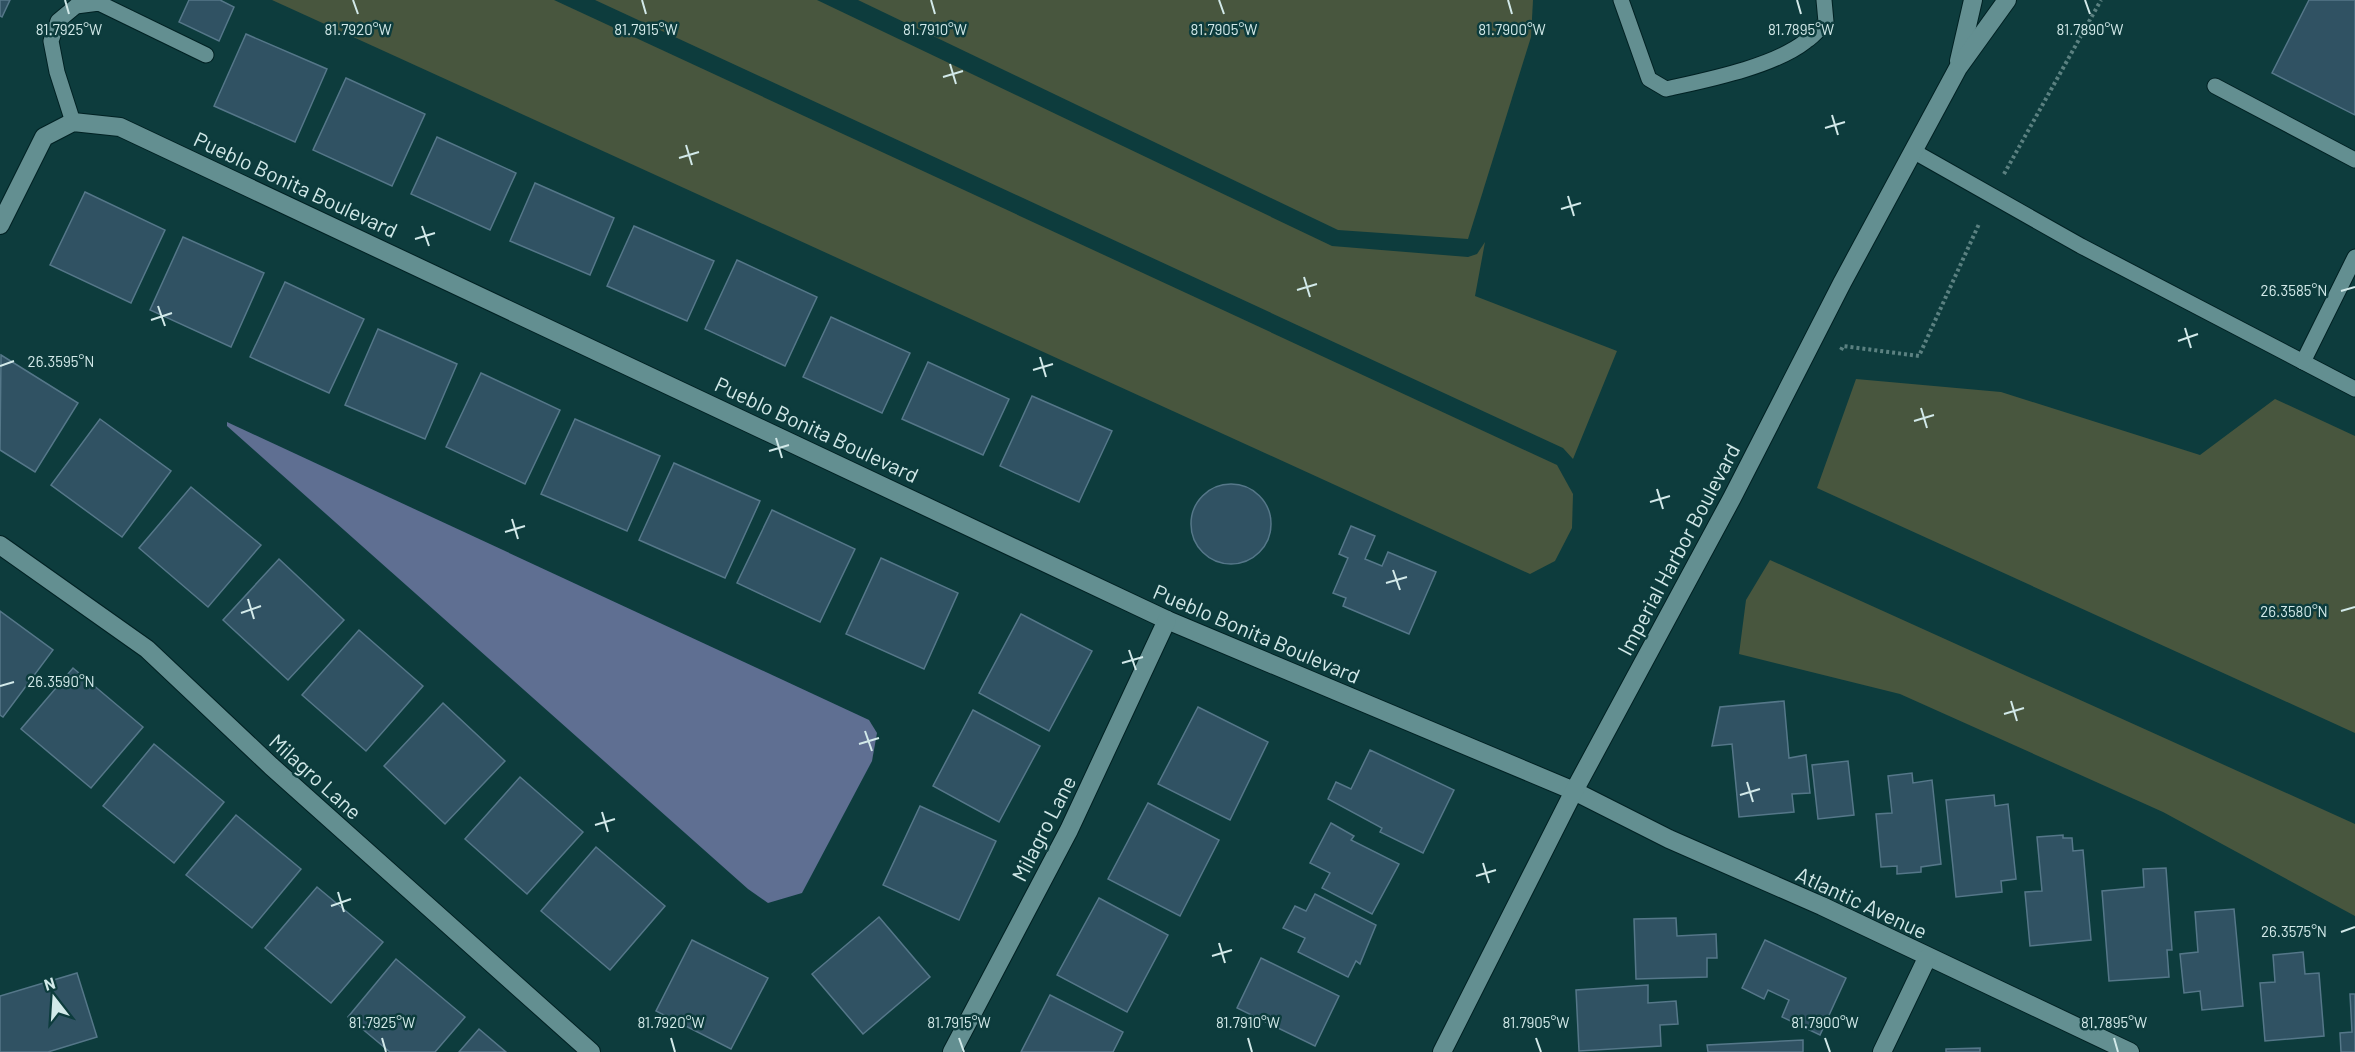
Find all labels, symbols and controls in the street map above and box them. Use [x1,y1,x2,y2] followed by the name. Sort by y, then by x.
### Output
[36,20,102,38] text: 81.7925°W
[324,20,392,38] text: 81.7920°W
[614,20,678,38] text: 81.7915°W
[903,20,967,38] text: 81.7910°W
[1191,20,1257,38] text: 81.7905°W
[1478,20,1546,38] text: 81.7900°W
[1768,20,1834,38] text: 81.7895°W
[2057,20,2123,38] text: 81.7890°W
[190,126,402,242] street label: Pueblo Bonita Boulevard
[2261,281,2327,299] text: 26.3585°N
[28,352,94,370] text: 26.3595°N
[711,371,923,487] street label: Pueblo Bonita Boulevard
[1612,439,1744,659] street label: Imperial Harbor Boulevard
[1150,578,1364,688] street label: Pueblo Bonita Boulevard
[2260,602,2328,620] text: 26.3580°N
[27,672,95,690] text: 26.3590°N
[265,728,367,824] street label: Milagro Lane
[1006,771,1080,885] street label: Milagro Lane
[1792,861,1932,943] street label: Atlantic Avenue
[2261,922,2327,940] text: 26.3575°N
[24,968,84,1028] north arrow
[42,973,57,994] text: N
[349,1013,415,1031] text: 81.7925°W
[637,1013,705,1031] text: 81.7920°W
[927,1013,991,1031] text: 81.7915°W
[1216,1013,1280,1031] text: 81.7910°W
[1503,1013,1569,1031] text: 81.7905°W
[1791,1013,1859,1031] text: 81.7900°W
[2081,1013,2147,1031] text: 81.7895°W

